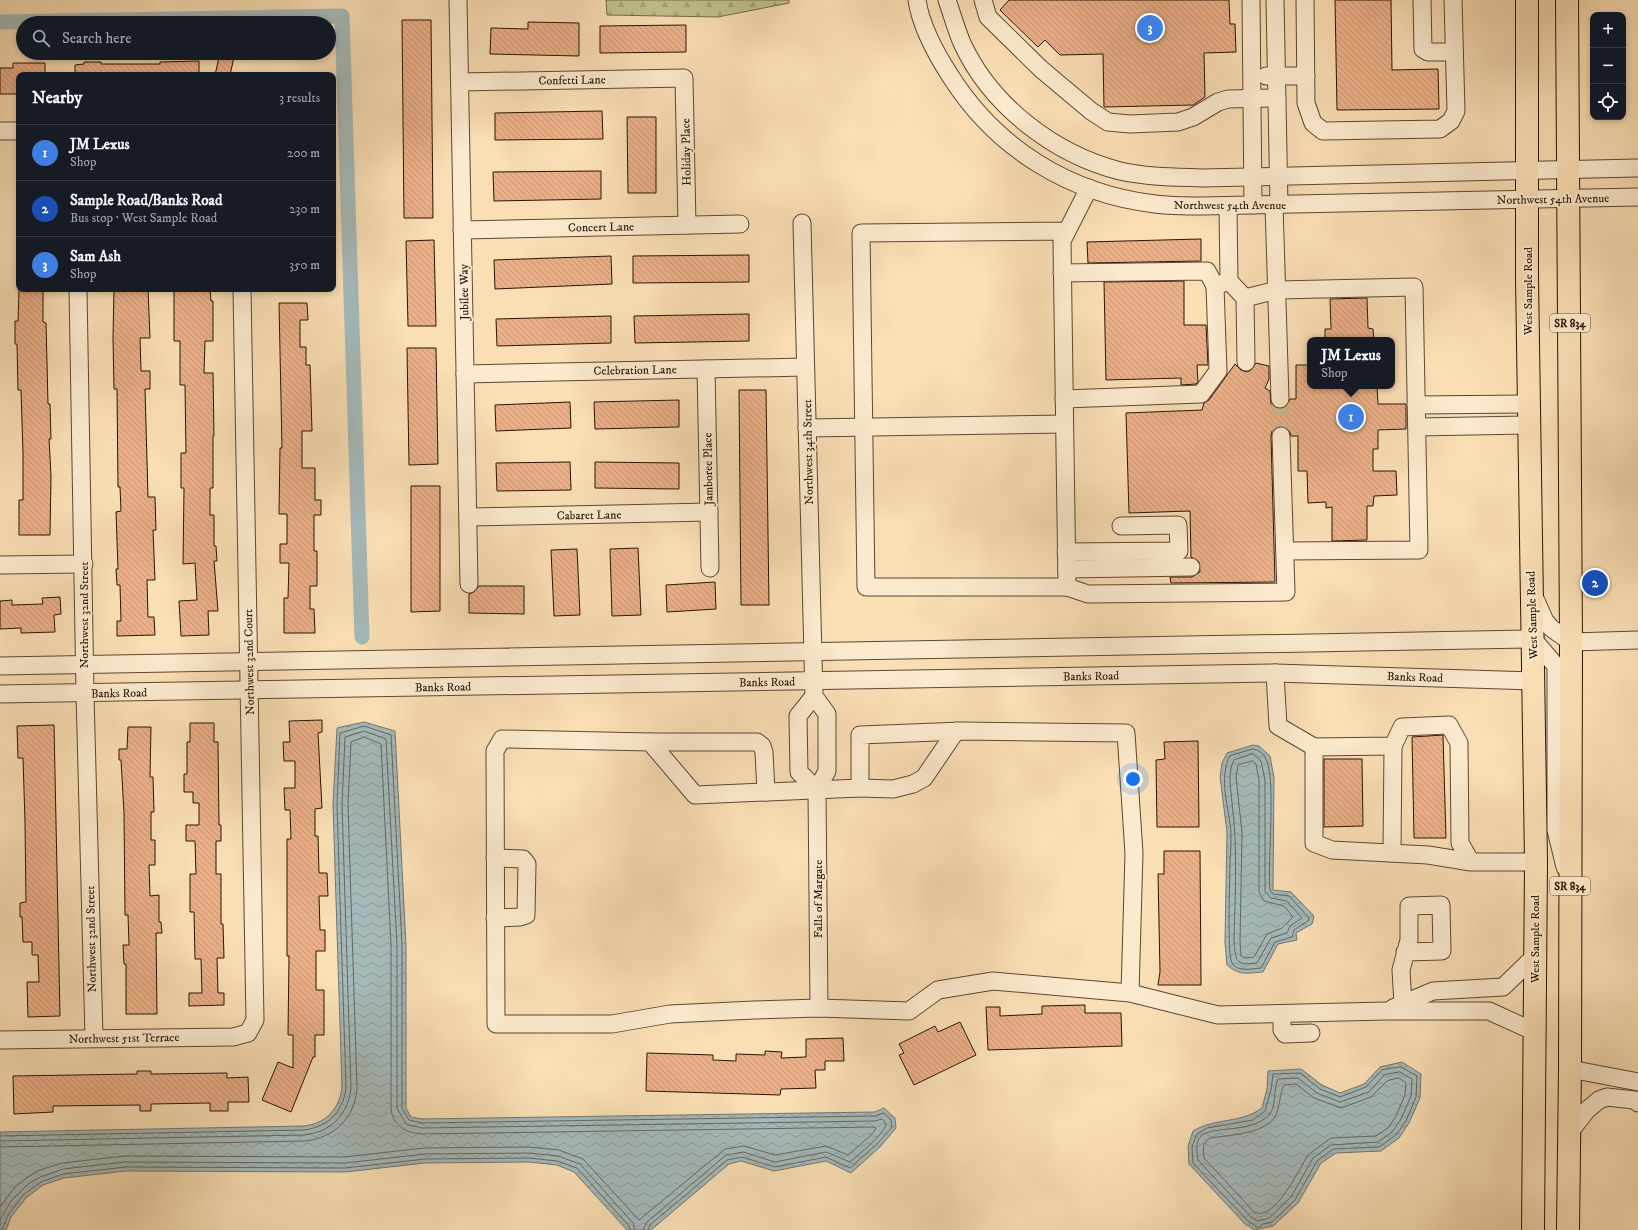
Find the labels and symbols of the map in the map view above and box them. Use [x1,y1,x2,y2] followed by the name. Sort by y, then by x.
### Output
[1137,13,1163,43] pin: 3
[538,72,606,89] street label: Confetti Lane
[678,118,695,186] street label: Holiday Place
[1497,191,1609,208] street label: Northwest 54th Avenue
[1174,198,1286,213] street label: Northwest 54th Avenue
[568,219,634,236] street label: Concert Lane
[1521,247,1536,336] street label: West Sample Road
[457,263,473,321] street label: Jubilee Way
[1550,314,1590,332] road number: SR 834
[593,362,677,379] street label: Celebration Lane
[800,399,817,505] street label: Northwest 34th Street
[1338,402,1364,432] pin: 1
[700,432,717,506] street label: Jamboree Place
[557,507,621,524] street label: Cabaret Lane
[77,562,92,668] street label: Northwest 32nd Street
[1582,568,1608,598] pin: 2
[1523,571,1542,660] street label: West Sample Road
[241,609,258,715] street label: Northwest 32nd Court
[1063,669,1119,684] street label: Banks Road
[1387,669,1443,686] street label: Banks Road
[739,675,795,690] street label: Banks Road
[415,680,471,695] street label: Banks Road
[91,686,147,701] street label: Banks Road
[1123,769,1143,789] your location
[811,860,826,938] street label: Falls of Margate
[1550,877,1590,895] road number: SR 834
[83,885,100,992] street label: Northwest 32nd Street
[1528,895,1543,984] street label: West Sample Road
[68,1030,180,1047] street label: Northwest 51st Terrace

